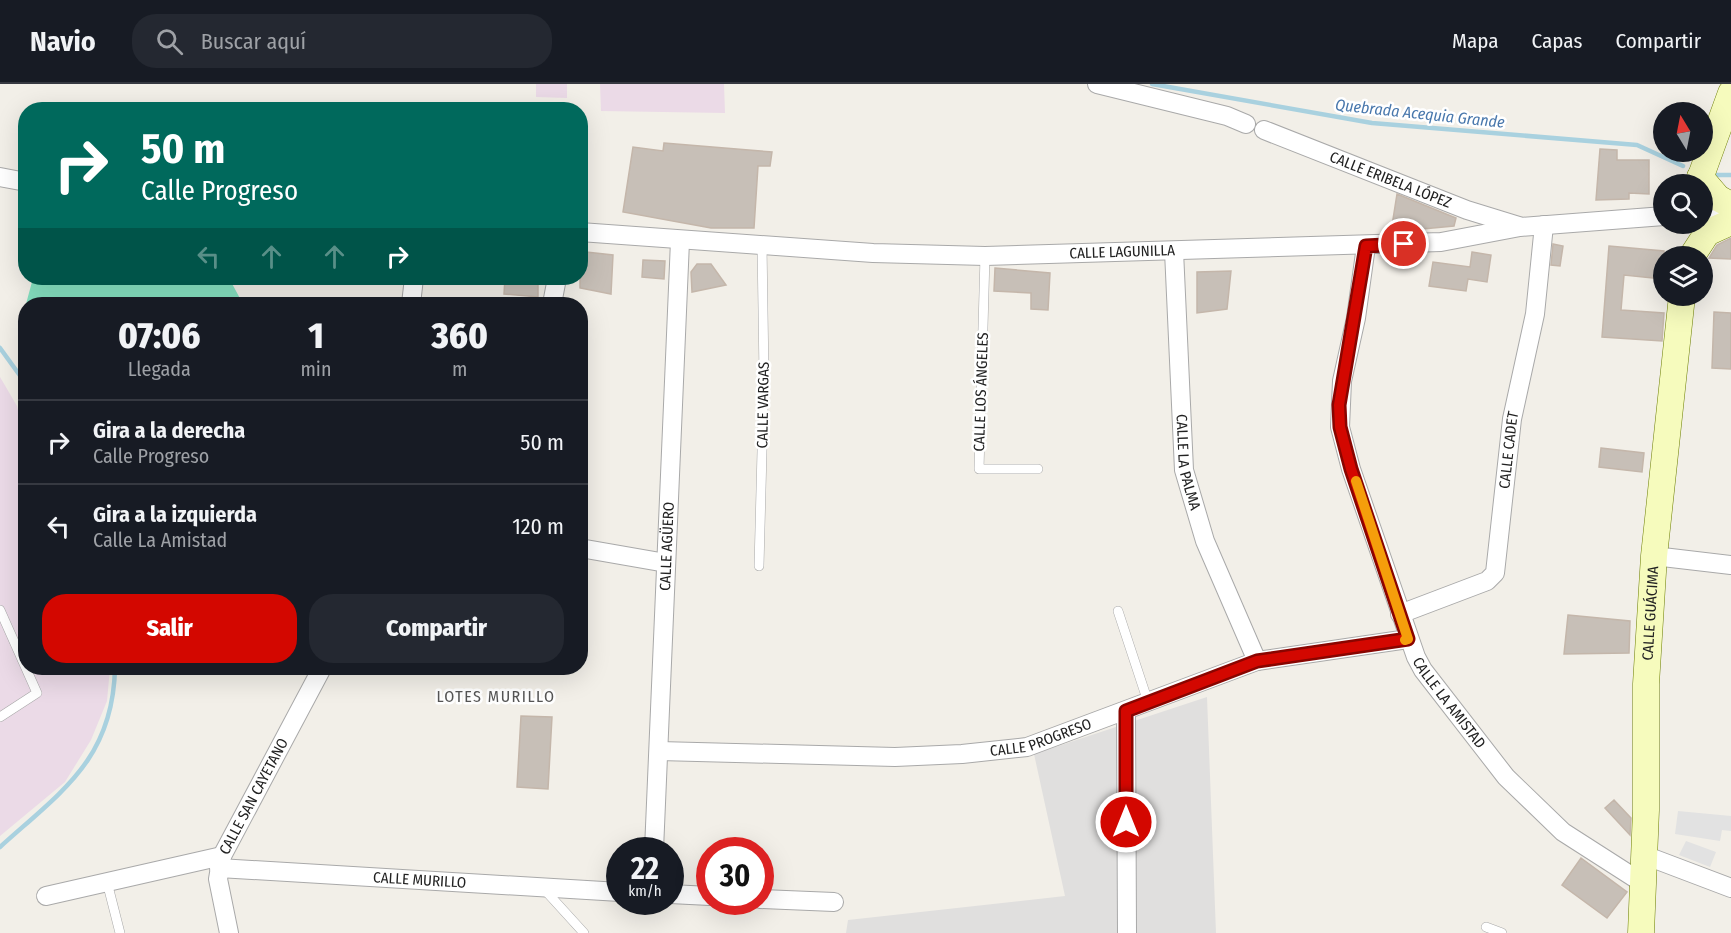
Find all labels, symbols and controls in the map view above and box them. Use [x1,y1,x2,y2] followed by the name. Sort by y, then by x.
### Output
[132,14,552,68] search box
[30,25,96,58] text: Navio
[153,25,186,58] icon: search
[201,28,306,55] text: Buscar aquí
[1452,28,1499,54] text: Mapa
[1532,28,1582,54] text: Capas
[1615,28,1701,54] text: Compartir
[1334,95,1506,132] water label: Quebrada Acequia Grande
[1653,102,1713,162] north arrow
[1653,102,1713,306] map controls
[141,124,225,174] text: 50 m
[42,126,120,204] icon: right
[1327,148,1454,212] street label: CALLE ERIBELA LÓPEZ
[1653,174,1713,234] button: search
[141,175,298,207] text: Calle Progreso
[1378,218,1429,269] pin
[1387,227,1420,260] icon: arrive
[192,240,225,273] icon: left
[255,240,288,273] icon: ahead
[318,240,351,273] icon: ahead
[381,240,414,273] icon: right
[1069,241,1175,262] street label: CALLE LAGUNILLA
[1653,246,1713,306] button: layers
[118,314,200,358] text: 07:06
[308,314,324,358] text: 1
[432,314,488,358] text: 360
[970,332,992,452] street label: CALLE LOS ÁNGELES
[128,357,191,381] text: Llegada
[300,357,331,381] text: min
[452,357,467,381] text: m
[753,362,773,448] street label: CALLE VARGAS
[1495,410,1522,490] street label: CALLE CADET
[1172,414,1204,512] street label: CALLE LA PALMA
[93,417,245,444] text: Gira a la derecha
[42,426,75,459] icon: right
[520,429,564,456] text: 50 m
[93,444,209,468] text: Calle Progreso
[93,501,257,528] text: Gira a la izquierda
[656,501,678,591] street label: CALLE AGÜERO
[42,510,75,543] icon: left
[512,513,564,540] text: 120 m
[93,528,227,552] text: Calle La Amistad
[1638,565,1662,661] street label: CALLE GUÁCIMA
[42,594,297,663] button: Salir
[309,594,564,663] button: Compartir
[1409,654,1489,752] street label: CALLE LA AMISTAD
[436,687,556,706] district label: LOTES MURILLO
[989,715,1094,760] street label: CALLE PROGRESO
[215,735,292,858] street label: CALLE SAN CAYETANO
[1094,790,1158,854] position arrow
[696,837,774,915] speed limit sign: 30
[631,851,659,887] text: 22
[373,868,467,892] street label: CALLE MURILLO
[628,882,662,900] text: km/h

